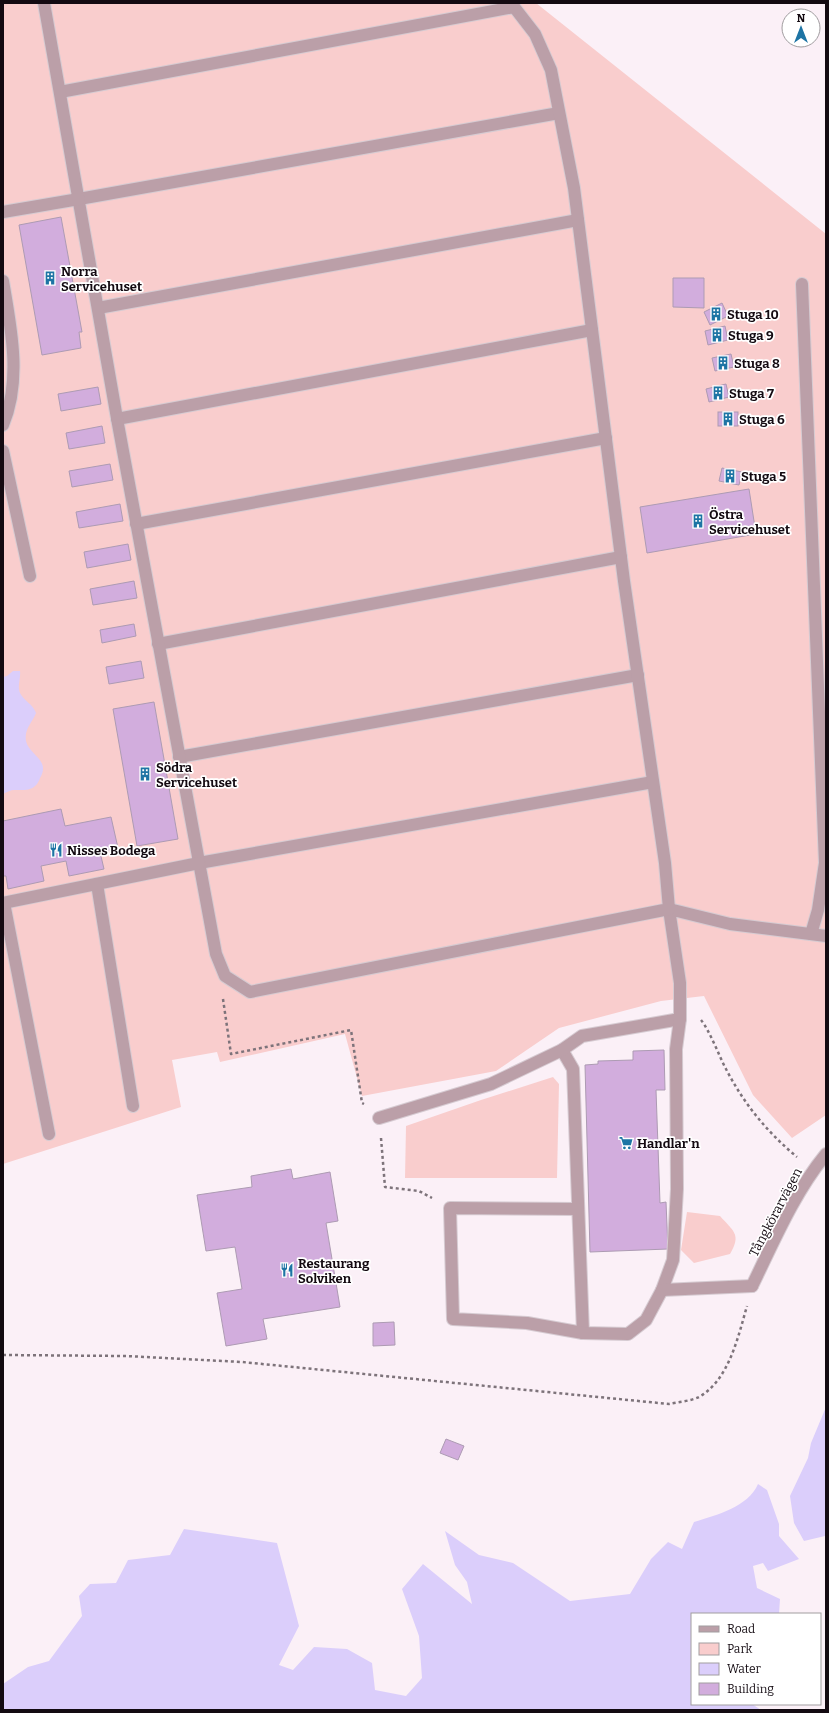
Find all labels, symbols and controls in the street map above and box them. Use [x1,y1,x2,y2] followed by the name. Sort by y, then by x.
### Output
[781,8,821,48] north arrow
[797,12,806,25] text: N
[61,264,142,294] place label: Norra Servicehuset
[42,270,58,286] building icon: Norra Servicehuset
[708,306,724,322] building icon: Stuga 10
[727,307,779,322] place label: Stuga 10
[709,327,725,343] building icon: Stuga 9
[728,328,774,343] place label: Stuga 9
[715,355,731,371] building icon: Stuga 8
[734,356,780,371] place label: Stuga 8
[710,385,726,401] building icon: Stuga 7
[729,386,774,401] place label: Stuga 7
[720,411,736,427] building icon: Stuga 6
[739,412,785,427] place label: Stuga 6
[722,468,738,484] building icon: Stuga 5
[741,469,786,484] place label: Stuga 5
[709,507,790,537] place label: Östra Servicehuset
[690,513,706,529] building icon: Östra Servicehuset
[156,760,237,790] place label: Södra Servicehuset
[137,766,153,782] building icon: Södra Servicehuset
[48,842,64,858] restaurant icon: Nisses Bodega
[67,843,156,858] place label: Nisses Bodega
[618,1135,634,1151] supermarket icon: Handlar'n
[637,1136,700,1151] place label: Handlar'n
[746,1165,805,1259] street label: Tångkörarvägen
[298,1256,370,1286] place label: Restaurang Solviken
[279,1262,295,1278] restaurant icon: Restaurang Solviken
[691,1613,821,1705] legend
[727,1622,755,1636] text: Road
[727,1642,753,1656] text: Park
[727,1662,762,1676] text: Water
[727,1682,774,1696] text: Building

